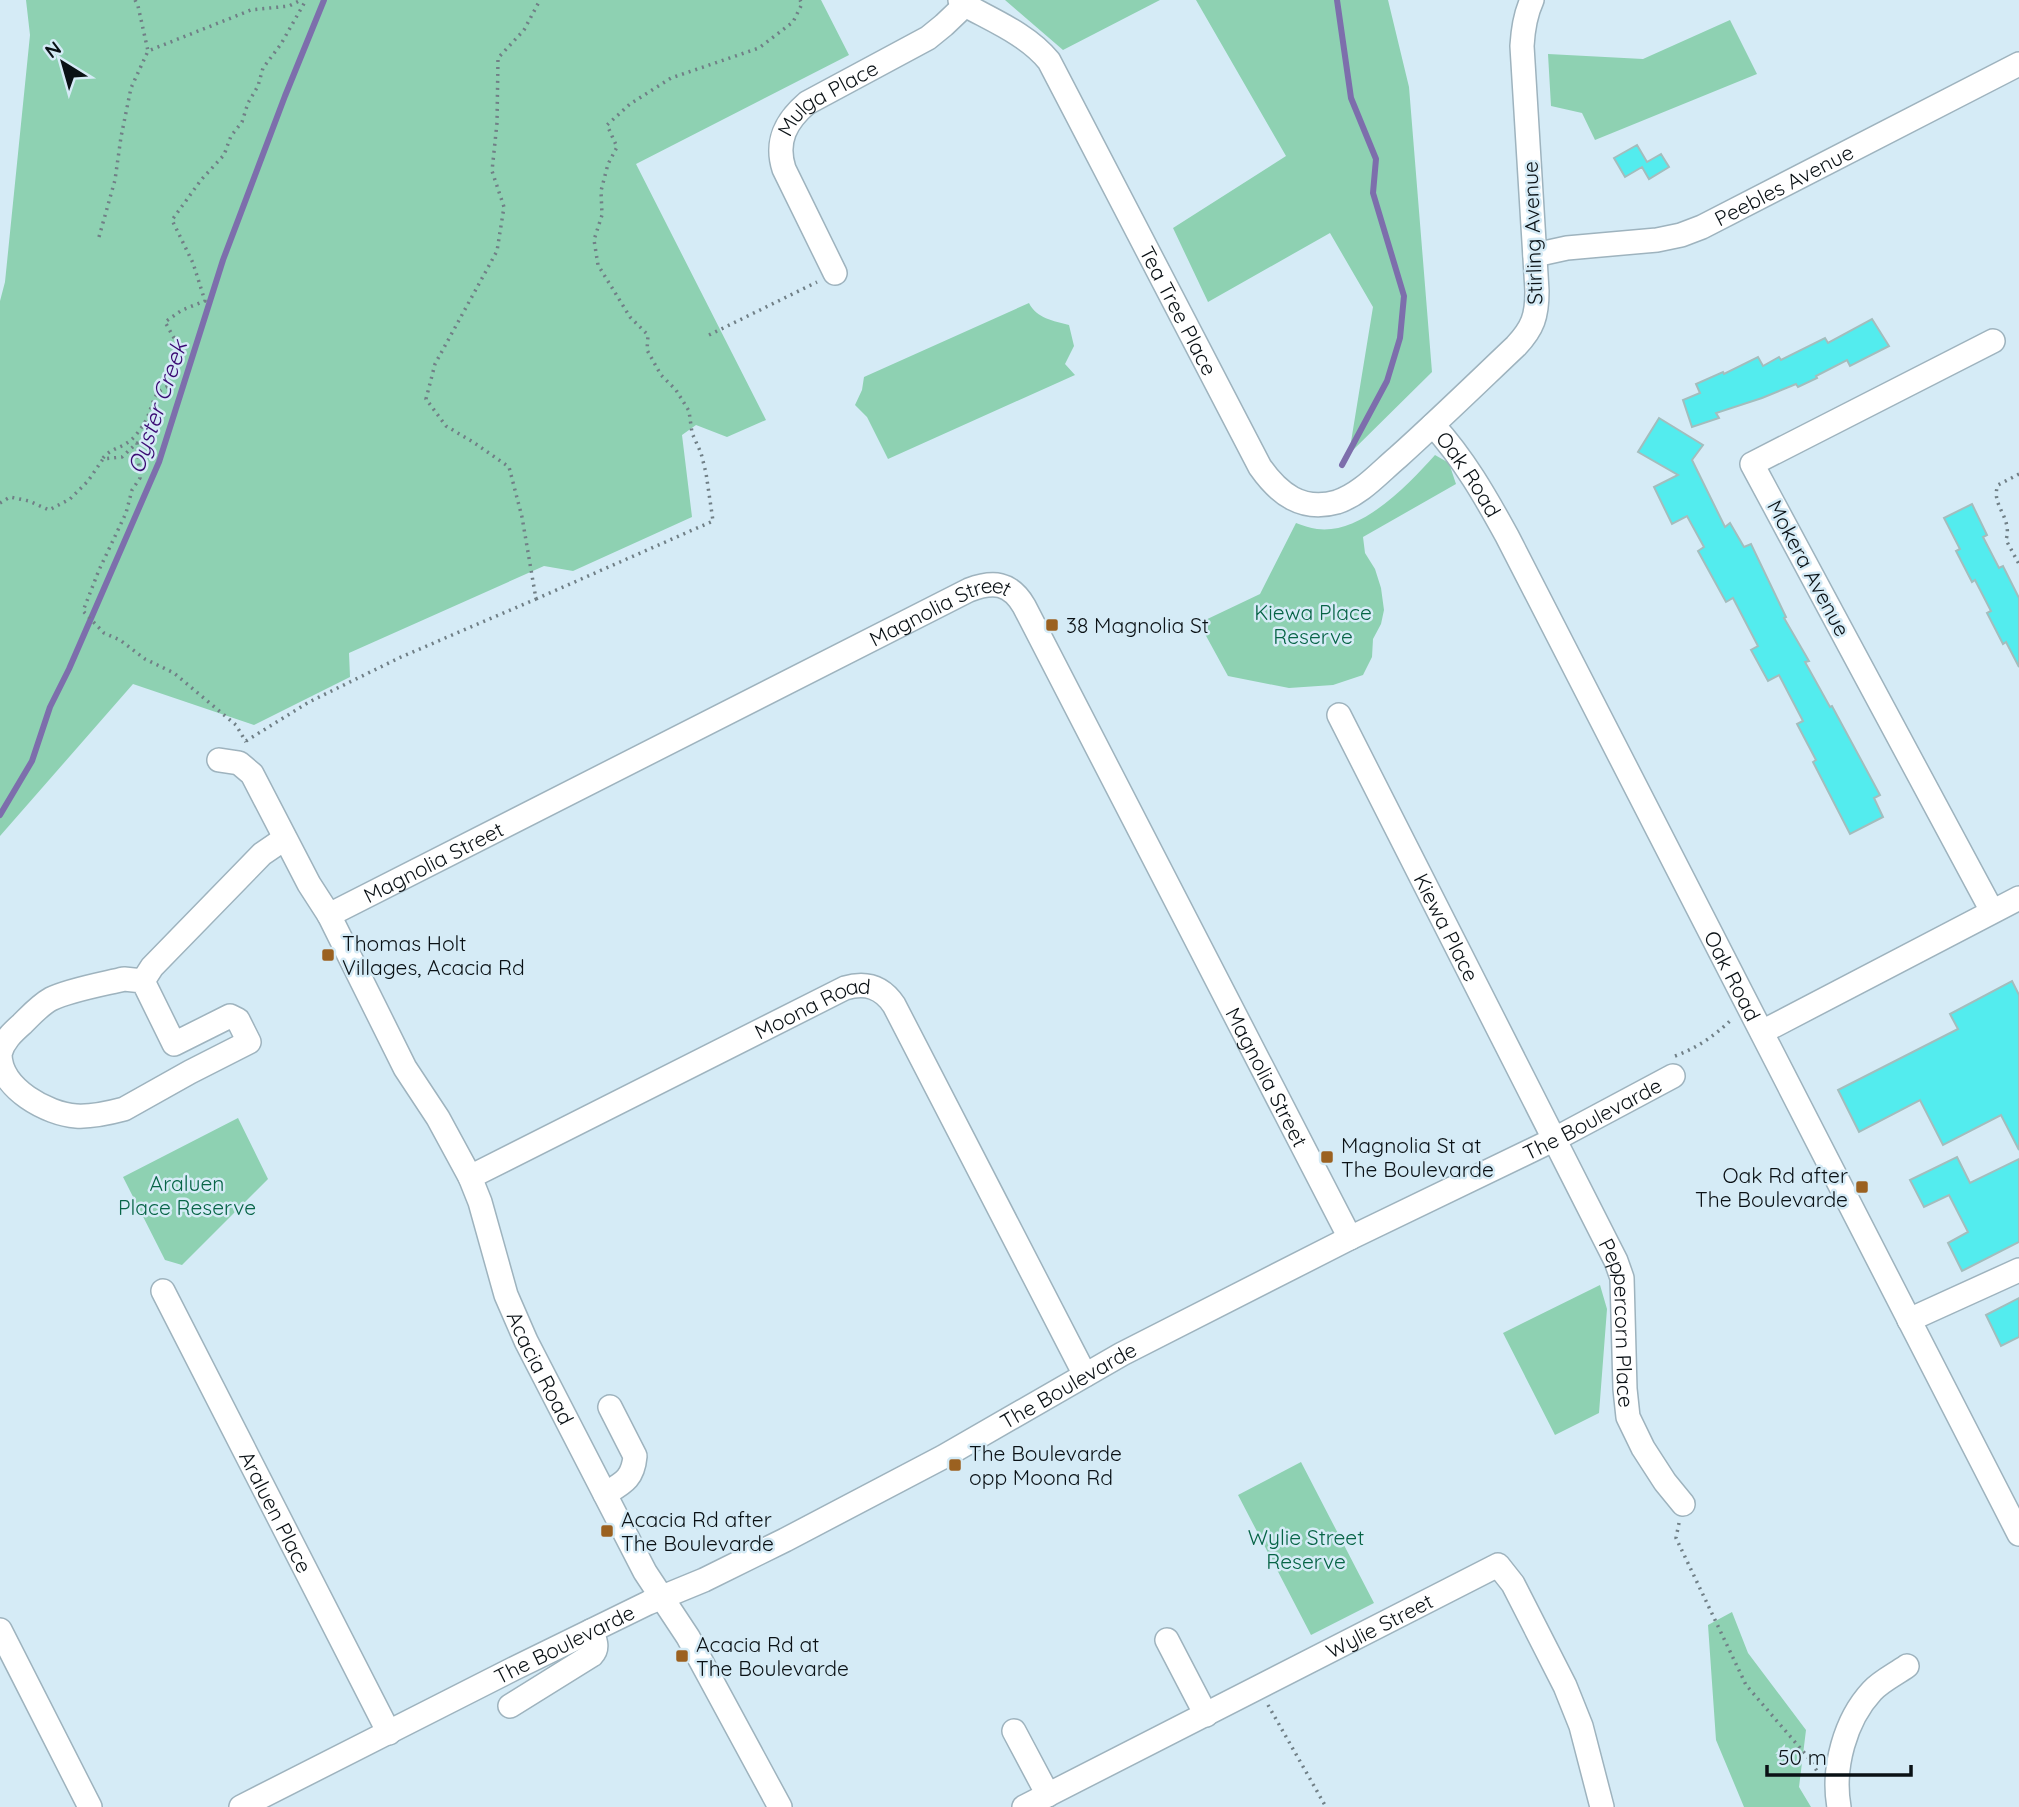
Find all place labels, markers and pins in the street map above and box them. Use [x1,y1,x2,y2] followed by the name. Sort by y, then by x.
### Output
[1066,612,1209,638] place label: 38 Magnolia St
[1044,617,1060,633] marker: 38 Magnolia St
[342,930,525,980] place label: Thomas Holt Villages, Acacia Rd
[320,947,336,963] marker: Thomas Holt Villages, Acacia Rd
[1341,1132,1494,1182] place label: Magnolia St at The Boulevarde
[1319,1149,1335,1165] marker: Magnolia St at The Boulevarde
[1695,1162,1848,1212] place label: Oak Rd after The Boulevarde
[1854,1179,1870,1195] marker: Oak Rd after The Boulevarde
[969,1440,1122,1490] place label: The Boulevarde opp Moona Rd
[947,1457,963,1473] marker: The Boulevarde opp Moona Rd
[621,1506,774,1556] place label: Acacia Rd after The Boulevarde
[599,1523,615,1539] marker: Acacia Rd after The Boulevarde
[696,1631,849,1681] place label: Acacia Rd at The Boulevarde
[674,1648,690,1664] marker: Acacia Rd at The Boulevarde

